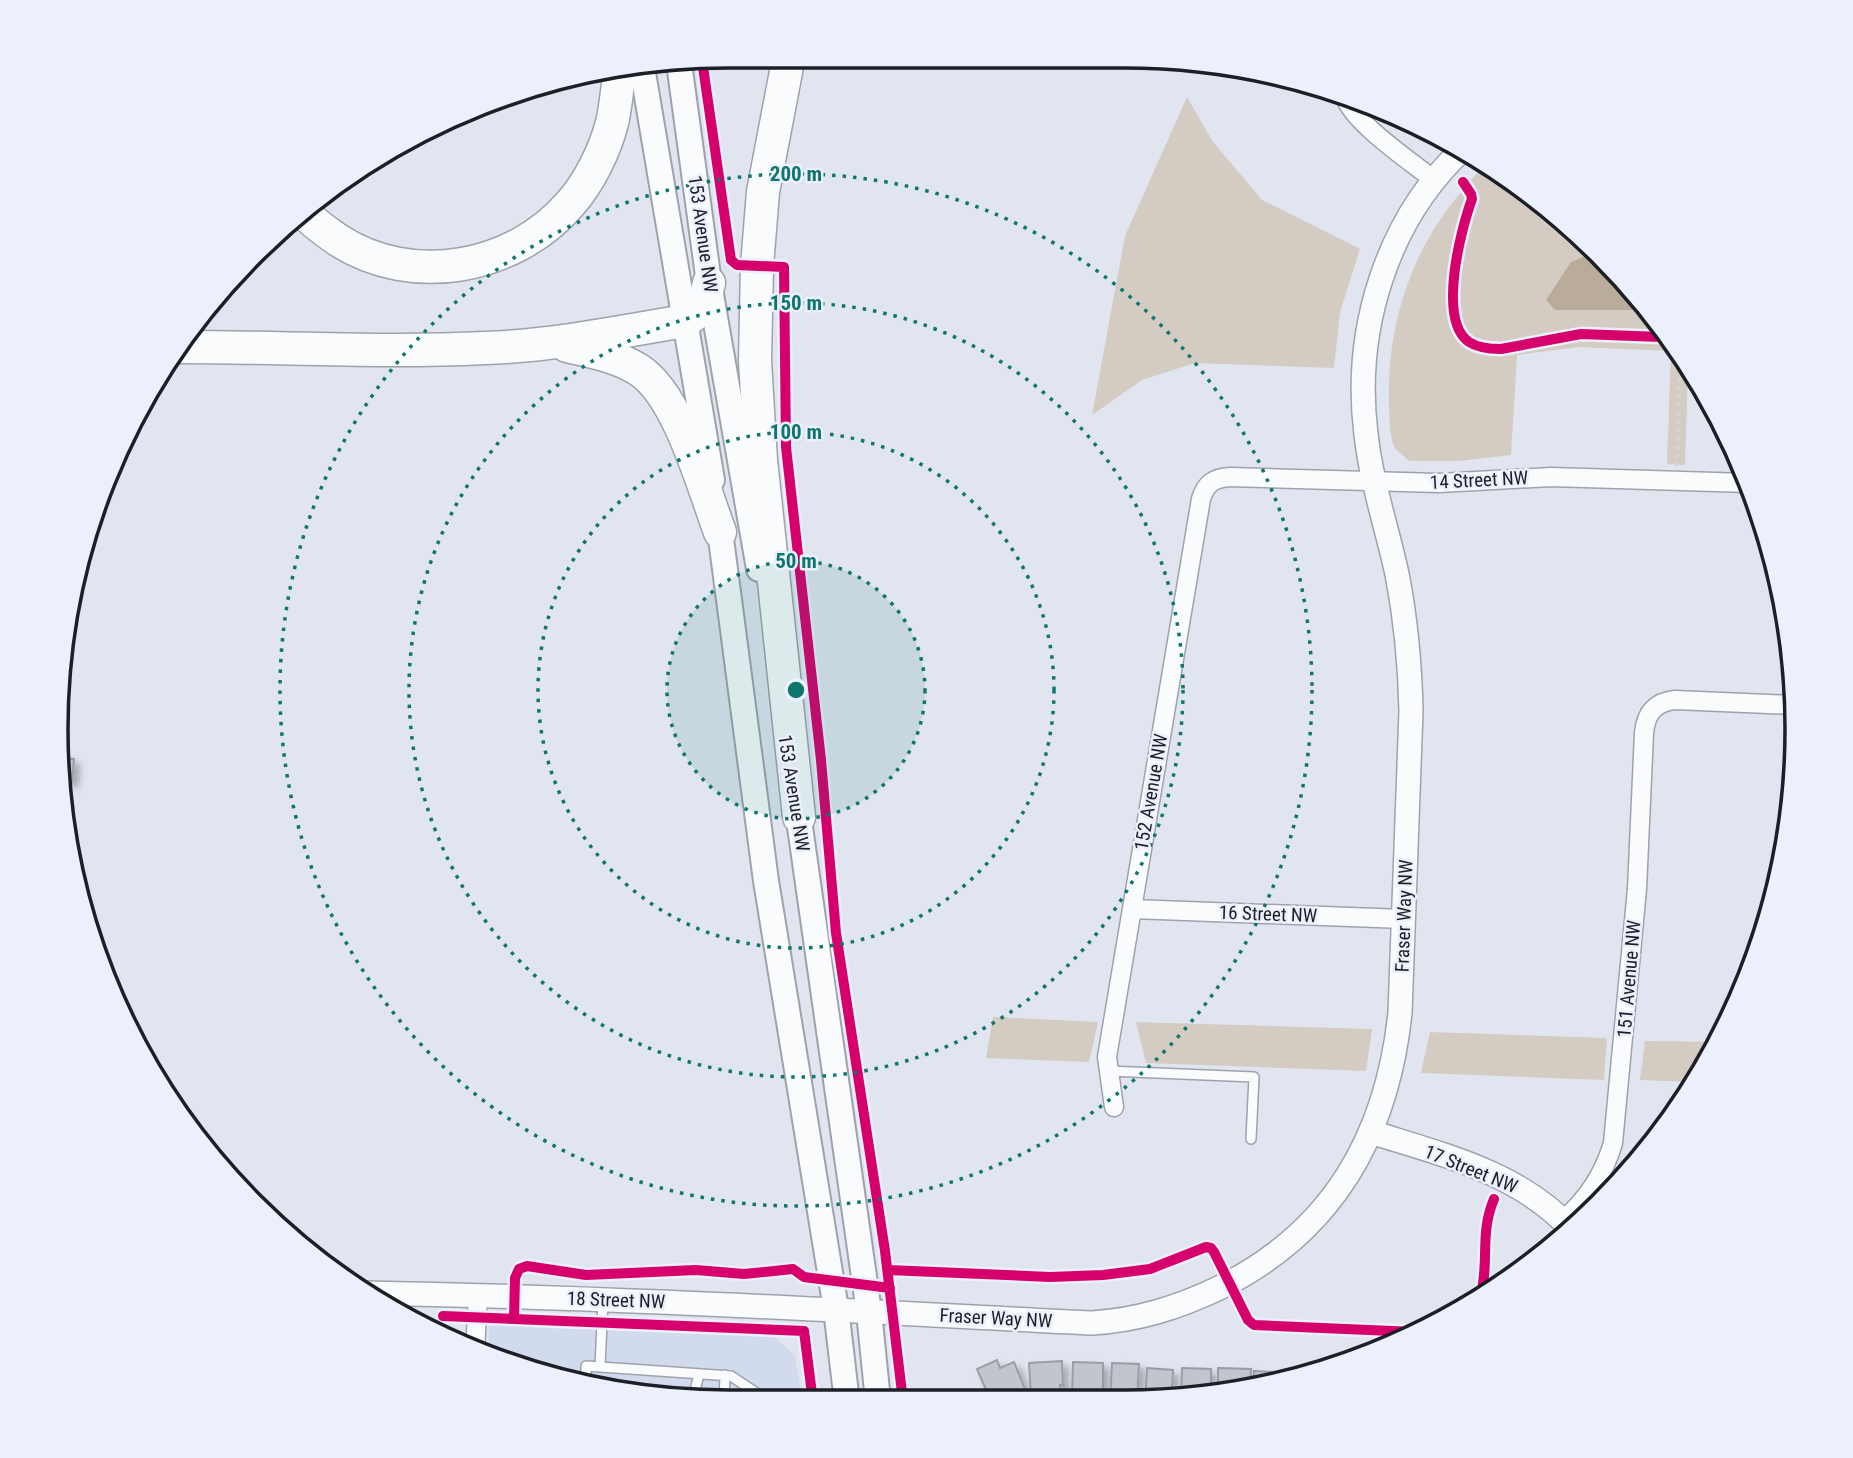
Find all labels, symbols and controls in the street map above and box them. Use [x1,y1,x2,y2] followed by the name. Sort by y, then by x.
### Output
[770,162,822,186] text: 200 m
[683,174,723,294] street label: 153 Avenue NW
[770,291,822,315] text: 150 m
[770,420,822,444] text: 100 m
[1429,466,1529,494] street label: 14 Street NW
[775,549,817,573] text: 50 m
[784,678,808,702] centre of rings
[1129,732,1173,852] street label: 152 Avenue NW
[773,733,815,853] street label: 153 Avenue NW
[1391,859,1417,973] street label: Fraser Way NW
[1219,901,1317,927] street label: 16 Street NW
[1612,919,1646,1039] street label: 151 Avenue NW
[1421,1140,1521,1198] street label: 17 Street NW
[567,1287,665,1313] street label: 18 Street NW
[939,1304,1053,1332] street label: Fraser Way NW

